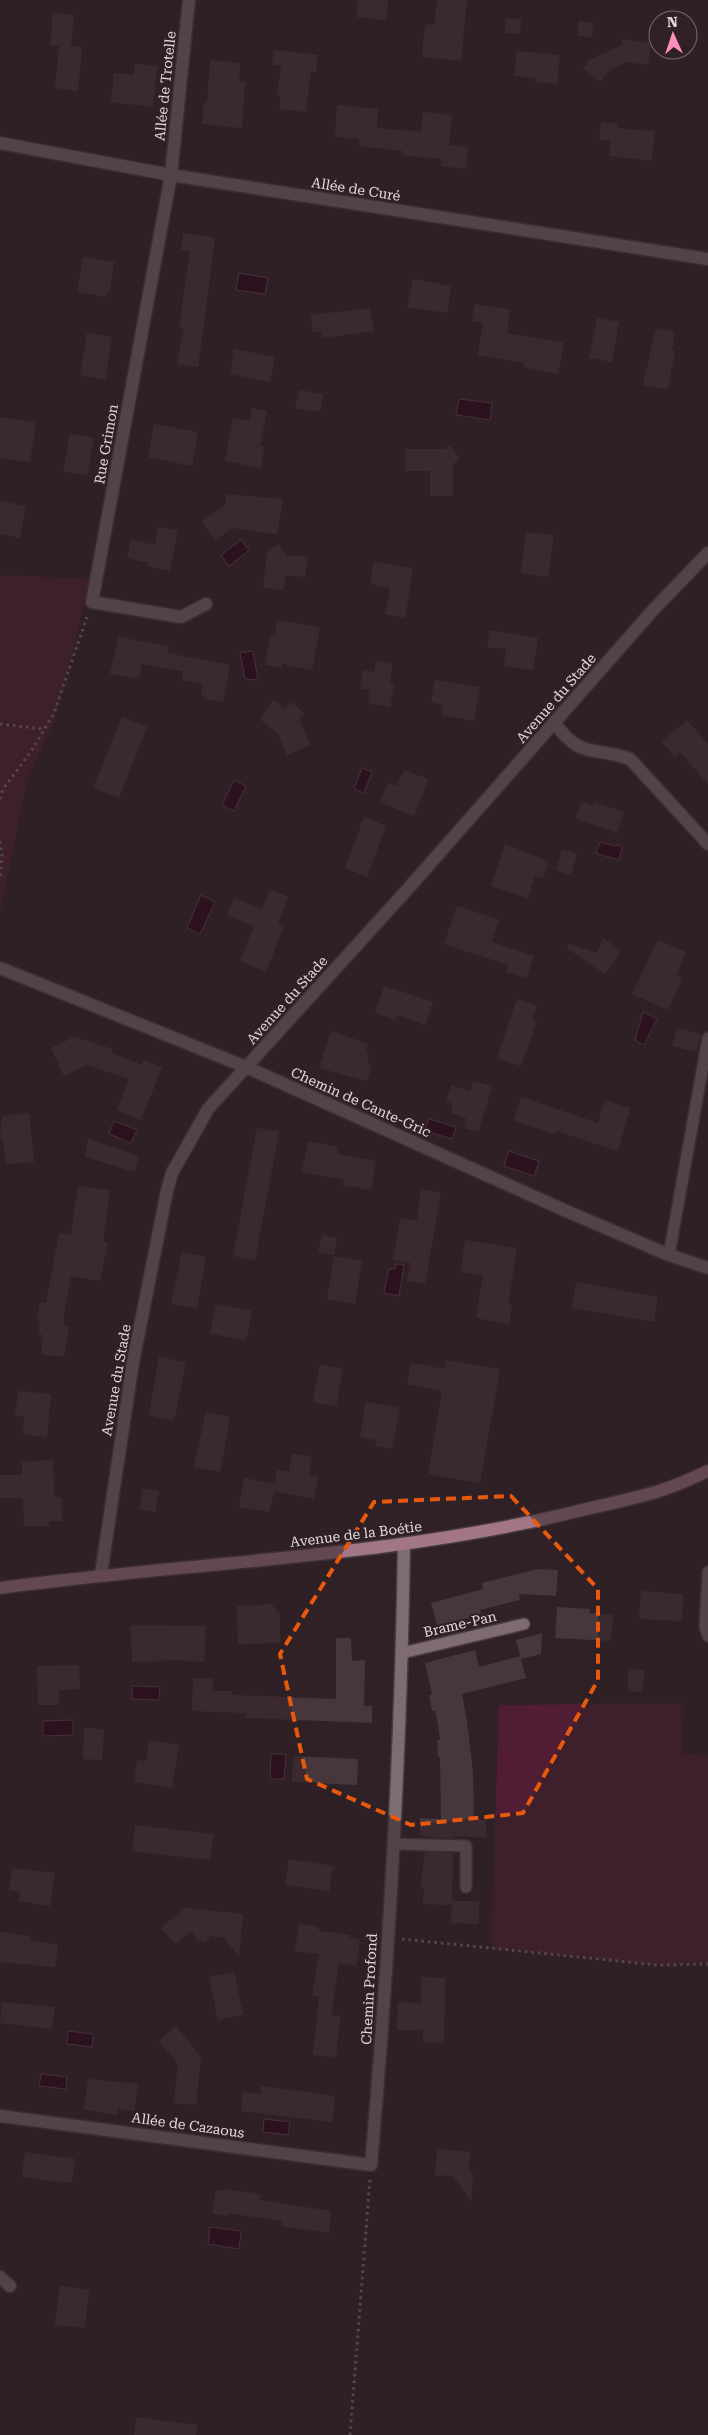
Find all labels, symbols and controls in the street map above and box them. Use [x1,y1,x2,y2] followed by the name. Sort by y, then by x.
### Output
[648,10,698,60] north arrow
[667,14,678,30] text: N
[151,30,179,142] street label: Allée de Trotelle
[310,174,402,204] street label: Allée de Curé
[91,403,121,485] street label: Rue Grimon
[513,650,599,746] street label: Avenue du Stade
[243,952,331,1047] street label: Avenue du Stade
[289,1064,434,1140] street label: Chemin de Cante-Gric
[98,1323,134,1437] street label: Avenue du Stade
[289,1518,423,1550] street label: Avenue de la Boétie
[422,1608,498,1640] street label: Brame-Pan
[358,1933,380,2045] street label: Chemin Profond
[131,2109,246,2141] street label: Allée de Cazaous

